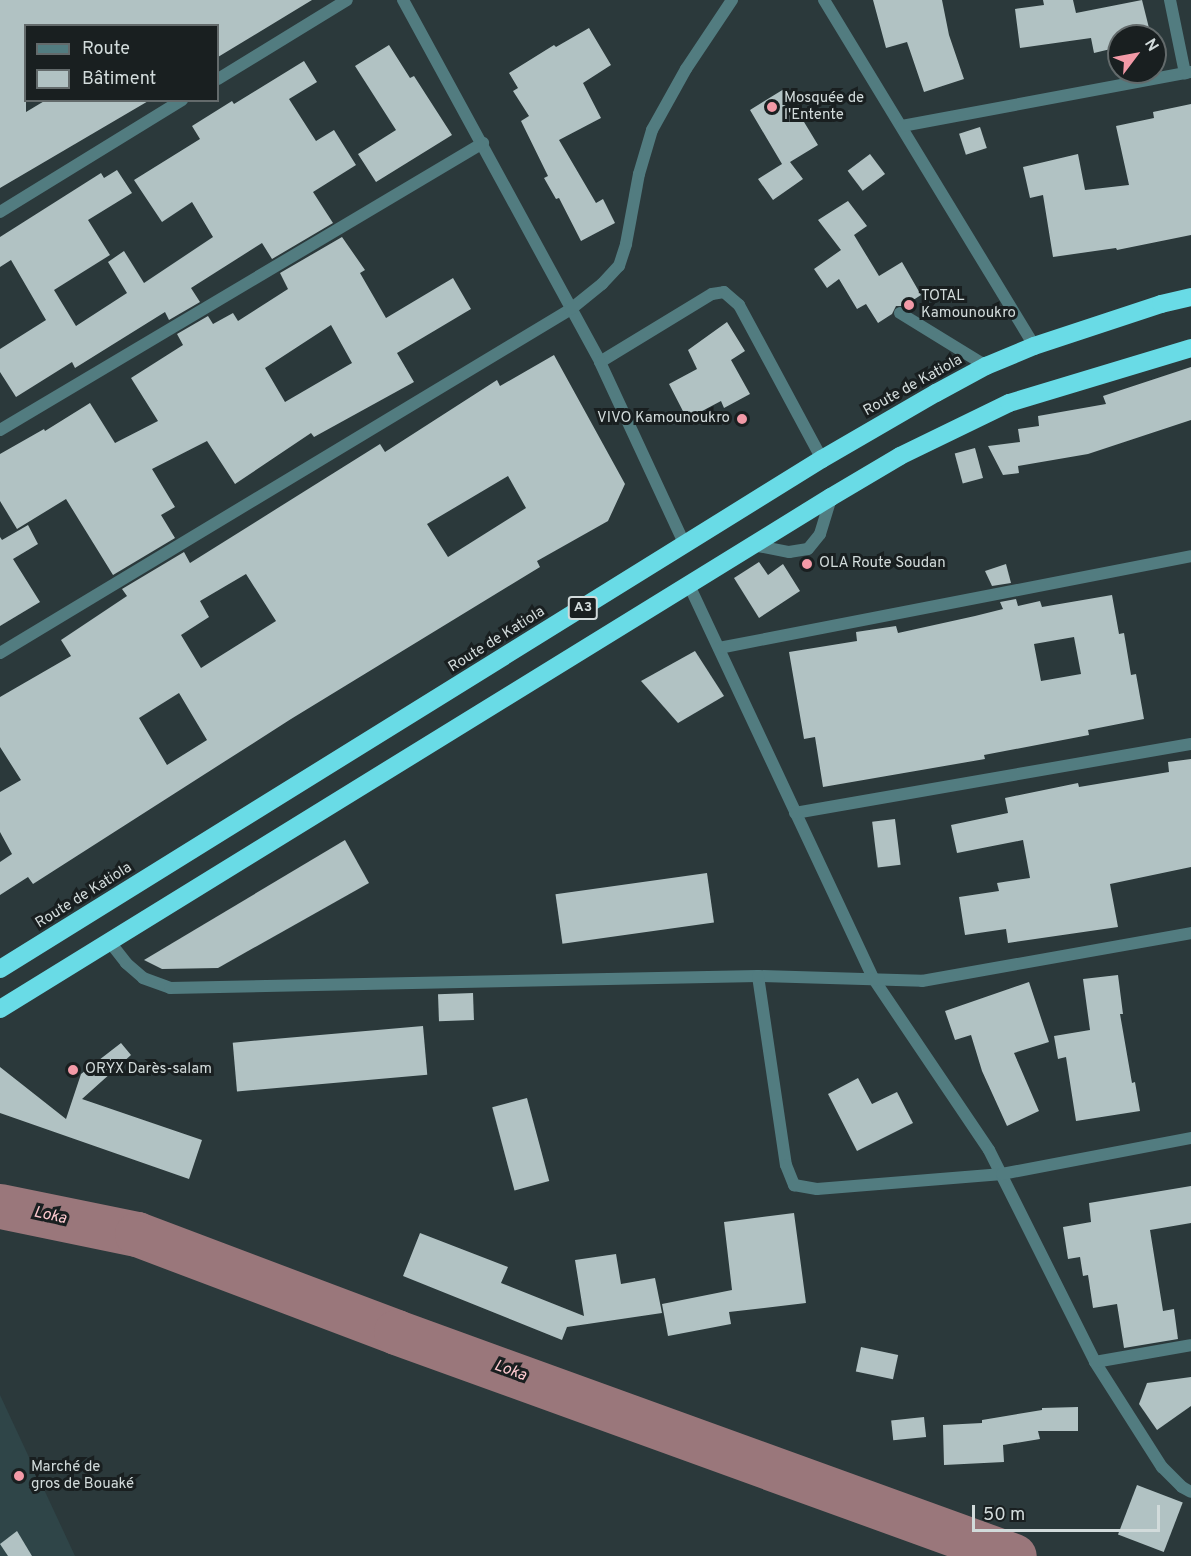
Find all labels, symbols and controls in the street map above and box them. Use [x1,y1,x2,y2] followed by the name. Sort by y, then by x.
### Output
[24,24,219,102] legend
[1107,24,1167,84] north arrow
[1139,35,1162,56] text: N
[82,38,130,61] text: Route
[82,68,156,91] text: Bâtiment
[784,89,864,124] place label: Mosquée de l'Entente
[765,100,779,114] marker: Mosquée de l'Entente
[921,287,1016,322] place label: TOTAL Kamounoukro
[902,298,916,312] marker: TOTAL Kamounoukro
[860,351,966,421] street label: Route de Katiola
[597,410,730,428] place label: VIVO Kamounoukro
[735,412,749,426] marker: VIVO Kamounoukro
[819,555,946,573] place label: OLA Route Soudan
[800,557,814,571] marker: OLA Route Soudan
[566,597,600,619] road number: A3
[445,603,549,677] street label: Route de Katiola
[32,859,136,933] street label: Route de Katiola
[85,1061,212,1079] place label: ORYX Darès-salam
[66,1063,80,1077] marker: ORYX Darès-salam
[32,1203,68,1229] water label: Loka
[491,1356,529,1386] water label: Loka
[31,1458,134,1493] place label: Marché de gros de Bouaké
[12,1469,26,1483] marker: Marché de gros de Bouaké
[975,1493,1162,1531] scale bar
[983,1504,1025,1527] text: 50 m

